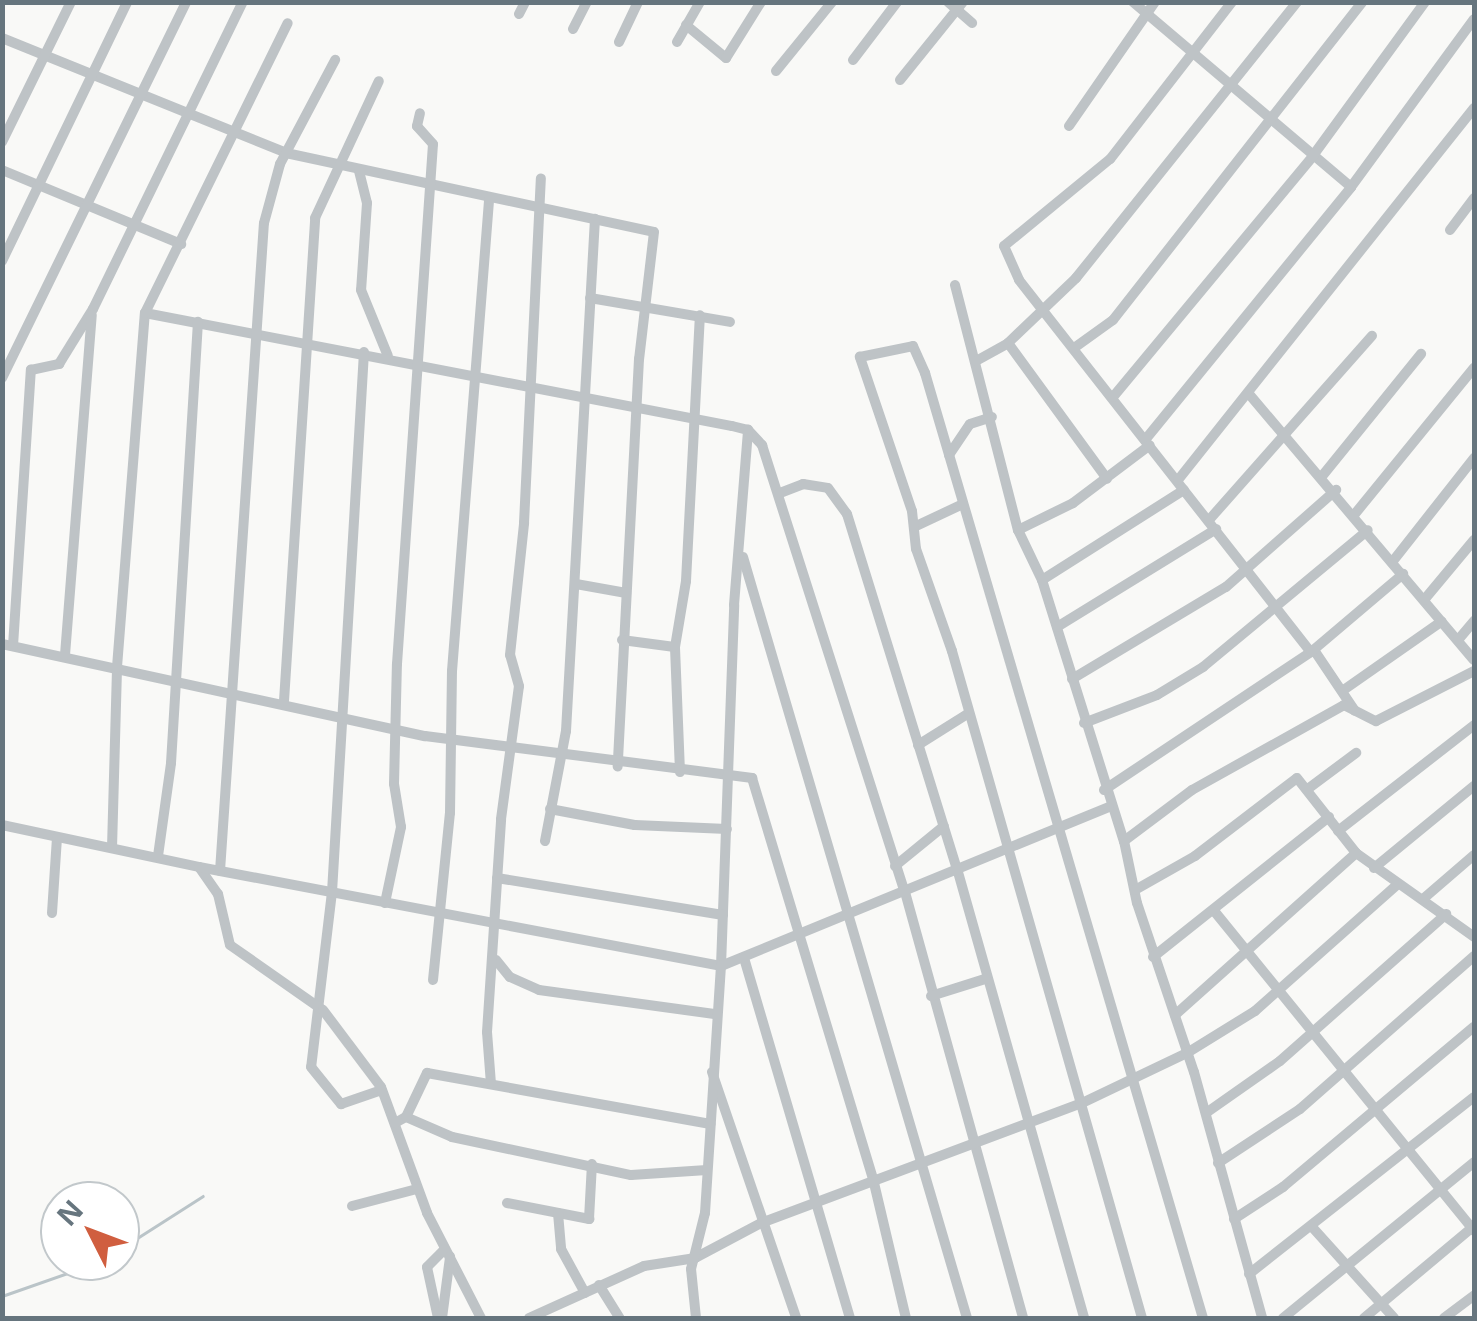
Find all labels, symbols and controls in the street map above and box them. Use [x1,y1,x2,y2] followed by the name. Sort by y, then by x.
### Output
[40,1181,140,1281] north arrow
[47,1191,91,1233] text: N

